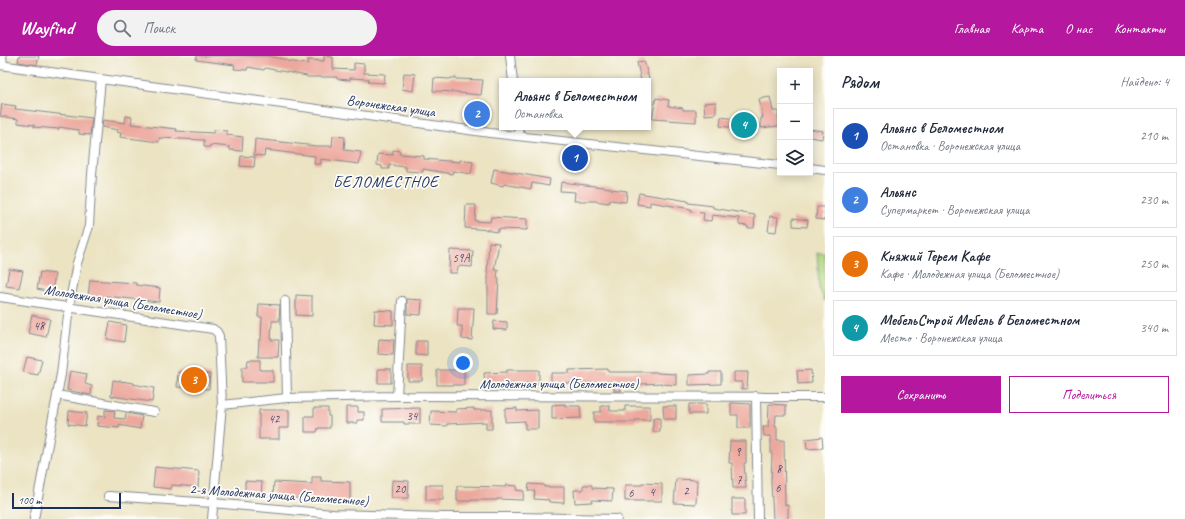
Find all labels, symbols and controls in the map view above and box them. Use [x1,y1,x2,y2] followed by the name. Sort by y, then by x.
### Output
[97,10,377,46] search box
[20,16,73,40] text: Wayfind
[111,17,133,39] icon: search
[143,19,175,38] text: Поиск
[954,20,989,37] text: Главная
[1011,20,1043,37] text: Карта
[1065,20,1092,37] text: О нас
[1114,20,1165,37] text: Контакты
[777,68,813,176] map controls
[777,68,813,104] button: +
[841,72,879,93] text: Рядом
[1121,74,1169,90] text: Найдено: 4
[499,78,651,130] popup
[514,87,636,106] text: Альянс в Беломестном
[346,91,438,121] street label: Воронежская улица
[464,99,490,129] pin: 2
[777,104,813,140] button: −
[514,106,562,122] text: Остановка
[731,110,757,140] pin: 4
[880,119,1003,138] text: Альянс в Беломестном
[852,128,858,144] text: 1
[1140,128,1168,144] text: 210 m
[880,138,1020,154] text: Остановка · Воронежская улица
[777,140,813,176] button: layers
[562,143,588,173] pin: 1
[333,172,440,192] district label: БЕЛОМЕСТНОЕ
[880,183,916,202] text: Альянс
[852,192,858,208] text: 2
[1140,192,1168,208] text: 230 m
[880,202,1029,218] text: Супермаркет · Воронежская улица
[880,247,989,266] text: Княжий Терем Кафе
[453,250,470,266] house number: 59А
[852,256,858,272] text: 3
[1140,256,1168,272] text: 250 m
[880,266,1059,282] text: Кафе · Молодежная улица (Беломестное)
[43,281,204,323] street label: Молодежная улица (Беломестное)
[880,311,1079,330] text: МебельСтрой Мебель в Беломестном
[34,318,46,334] house number: 48
[852,320,858,336] text: 4
[1140,320,1168,336] text: 340 m
[880,330,1002,346] text: Место · Воронежская улица
[453,353,473,373] your location
[181,365,207,395] pin: 3
[480,375,640,392] street label: Молодежная улица (Беломестное)
[841,376,1001,413] button: Сохранить
[1009,376,1169,413] button: Поделиться
[407,408,419,424] house number: 34
[269,411,281,427] house number: 42
[735,444,742,460] house number: 9
[776,461,783,477] house number: 8
[736,472,742,488] house number: 7
[189,480,370,510] street label: 2-я Молодежная улица (Беломестное)
[775,480,781,496] house number: 6
[395,481,407,497] house number: 20
[683,483,690,499] house number: 2
[649,484,656,500] house number: 4
[628,485,634,501] house number: 6
[12,491,121,510] scale bar
[18,493,42,507] text: 100 m

